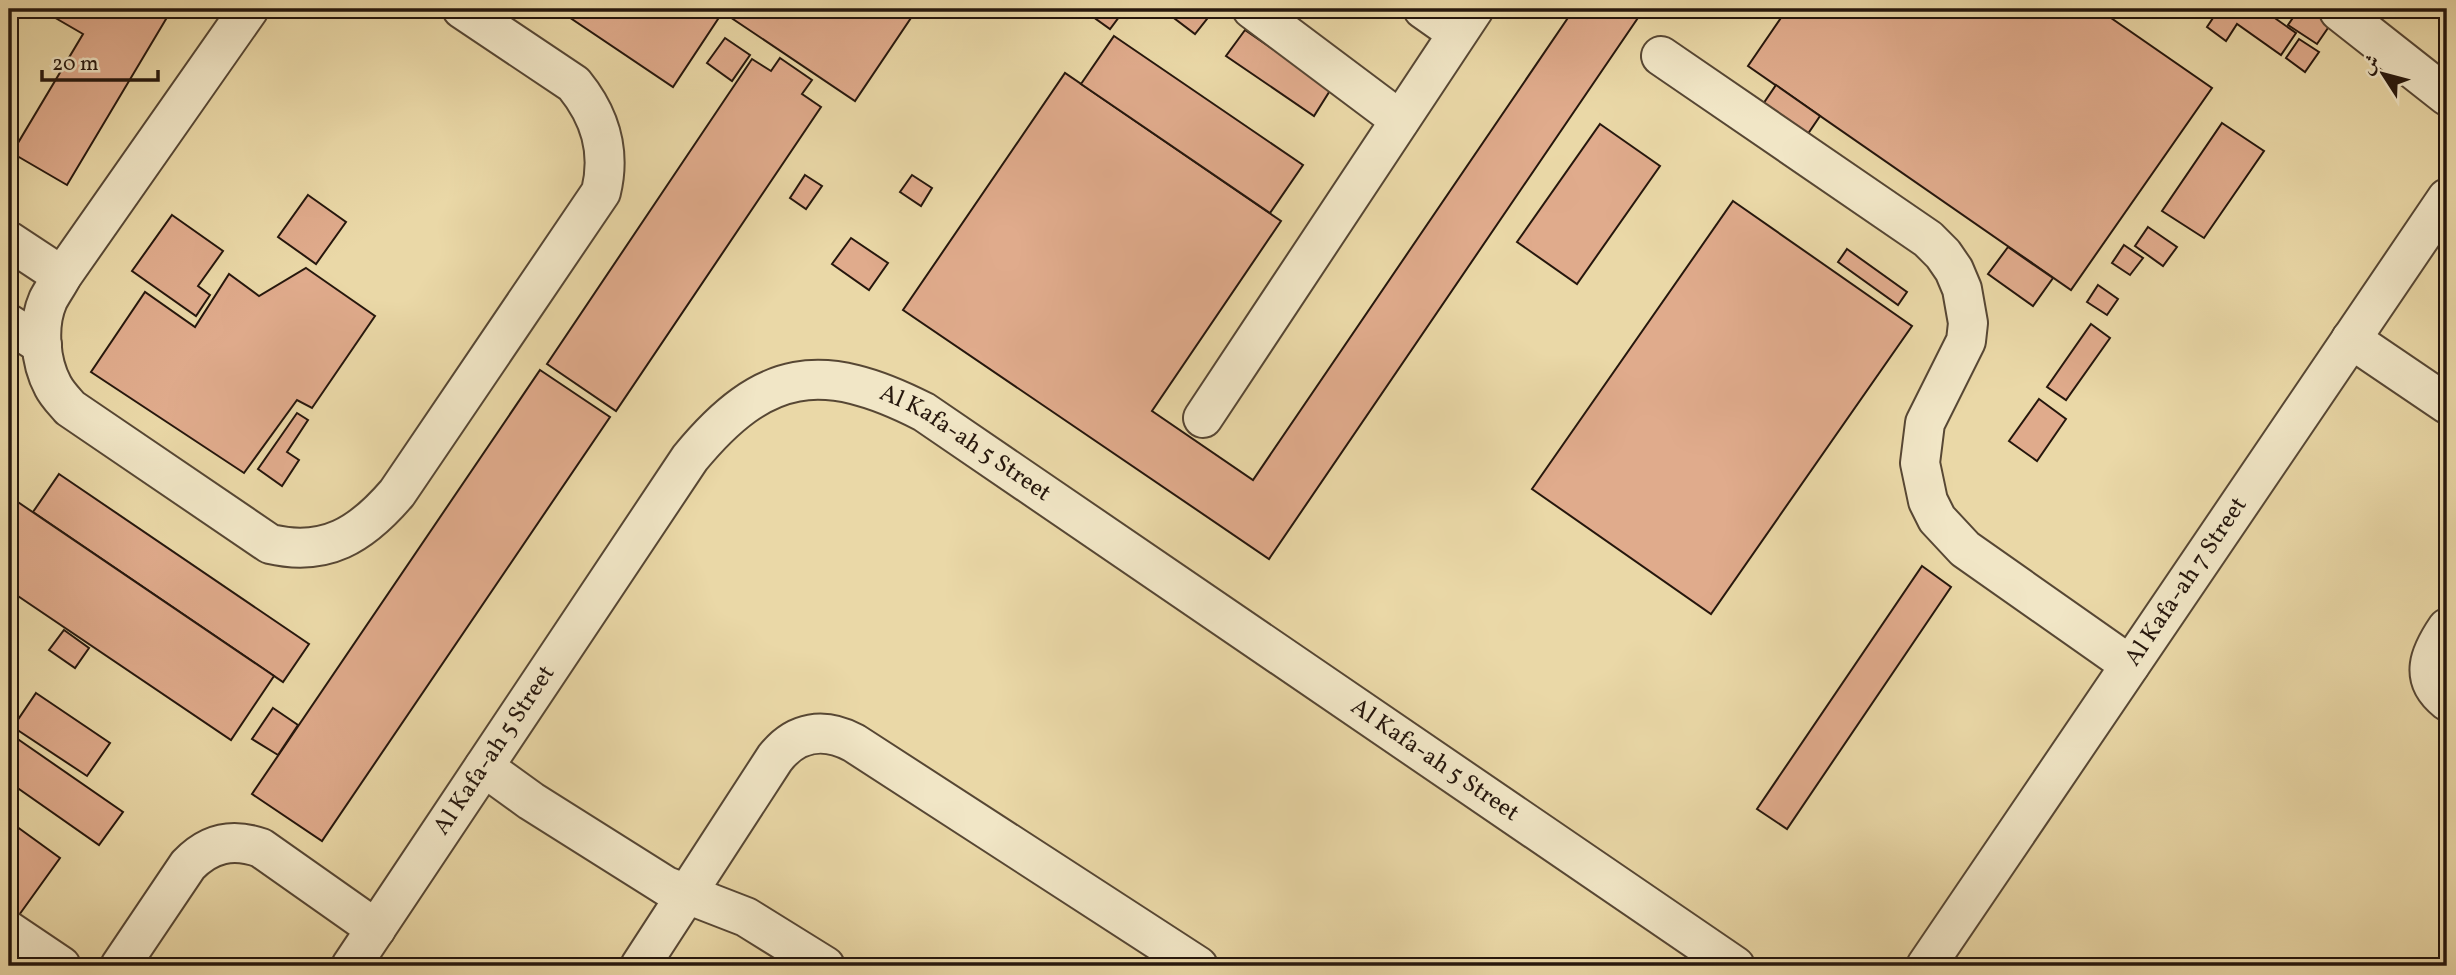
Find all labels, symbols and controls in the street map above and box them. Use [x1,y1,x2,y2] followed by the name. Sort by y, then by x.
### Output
[42,38,158,82] scale bar
[2348,38,2418,108] north arrow
[52,50,98,79] text: 20 m
[2355,50,2387,80] text: ش
[874,377,1058,511] street label: Al Kafa-ah 5 Street
[2117,491,2256,673] street label: Al Kafa-ah 7 Street
[426,659,564,842] street label: Al Kafa-ah 5 Street
[1343,691,1526,831] street label: Al Kafa-ah 5 Street

